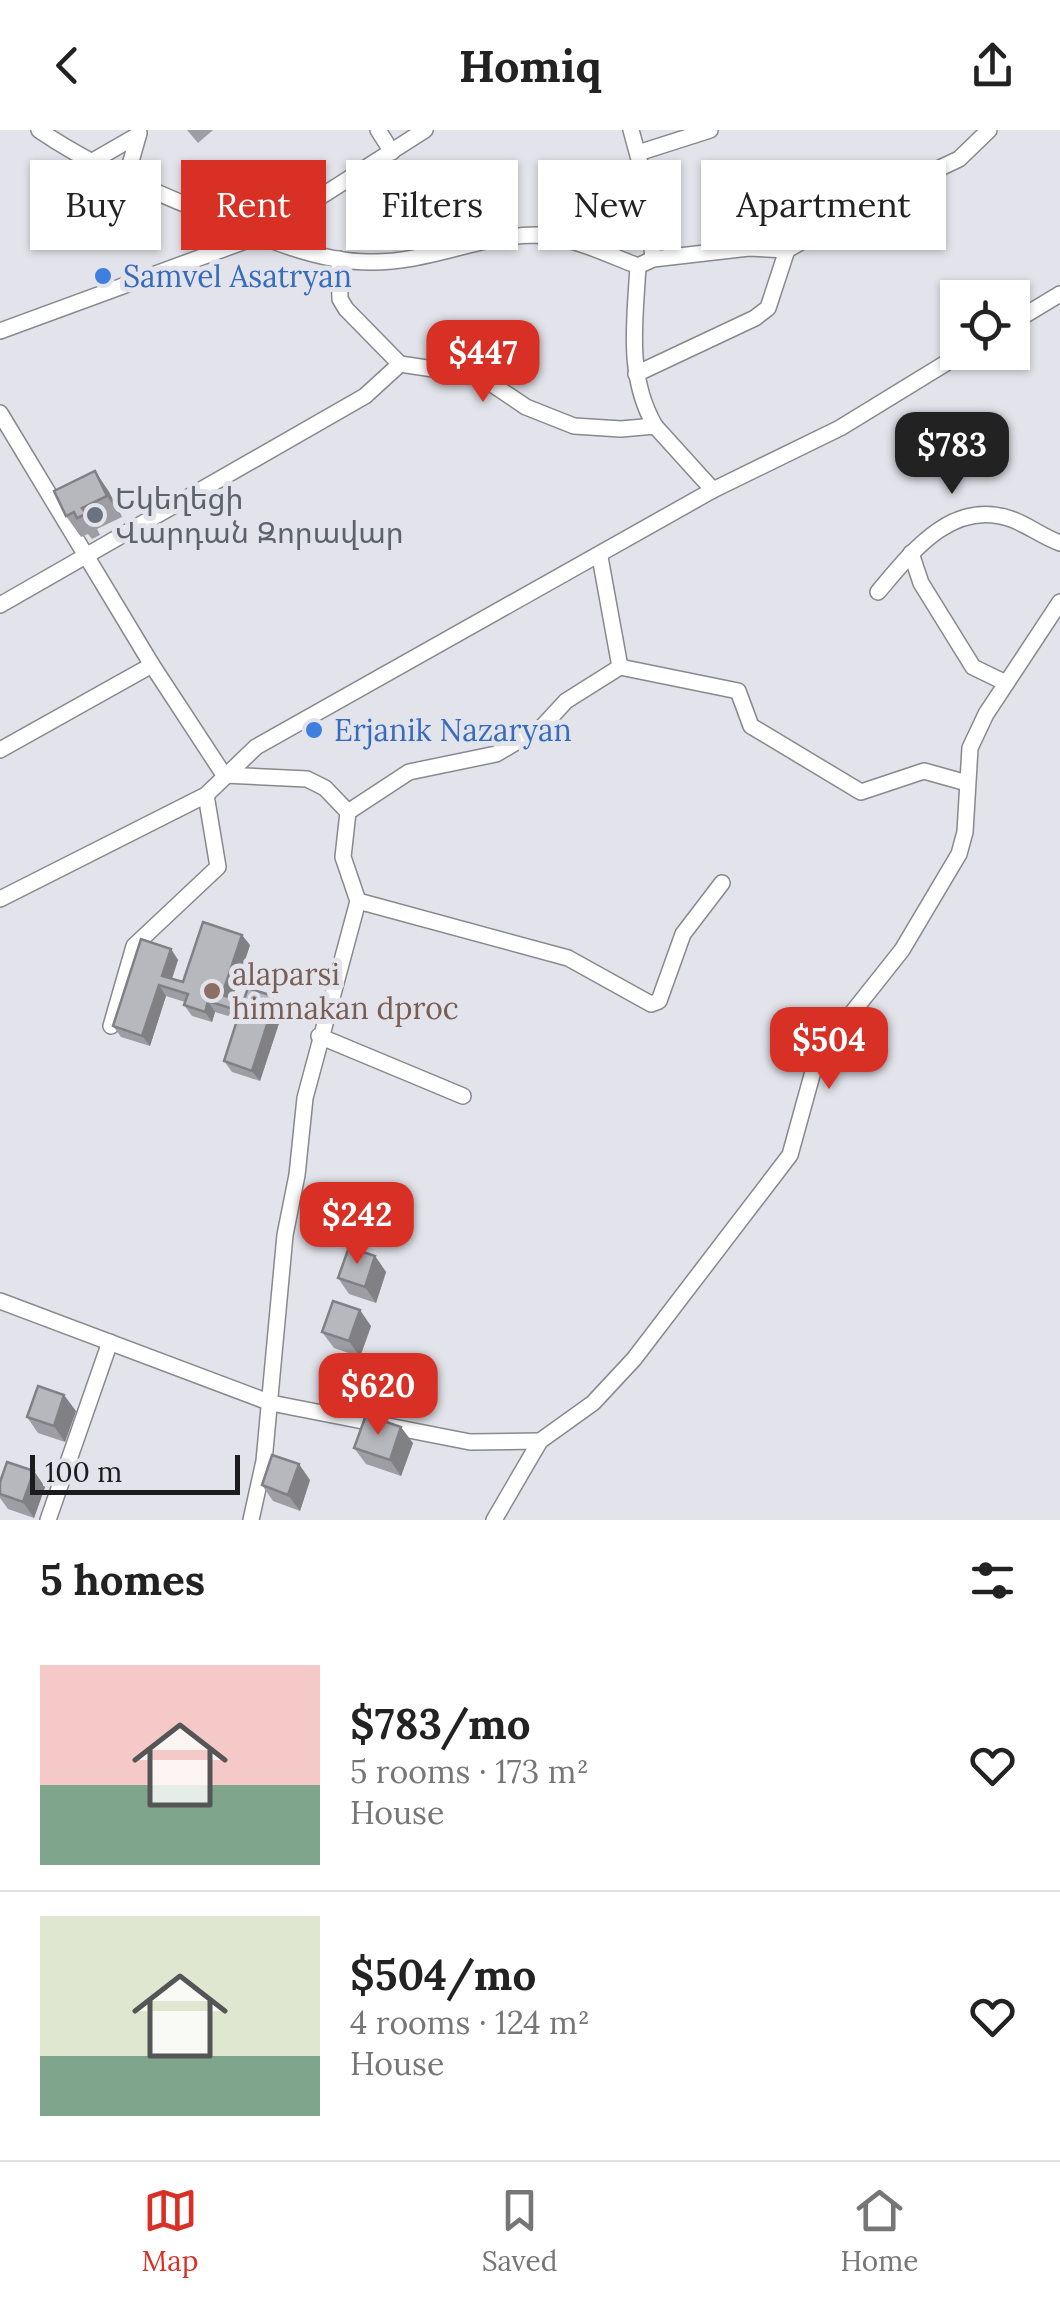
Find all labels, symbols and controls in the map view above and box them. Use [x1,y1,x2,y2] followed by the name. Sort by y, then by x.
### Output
[459,37,601,94] text: Homiq
[40,38,95,93] icon: back
[965,38,1020,93] icon: share
[30,160,161,250] chip: Buy
[181,160,326,250] chip: Rent
[346,160,518,250] chip: Filters
[538,160,681,250] chip: New
[701,160,946,250] chip: Apartment
[123,257,352,296] place label: Samvel Asatryan
[92,265,114,287] marker: Samvel Asatryan
[940,280,1030,370] map controls
[940,280,1030,370] button: locate
[424,320,542,405] pin: $447
[448,332,518,373] text: $447
[893,412,1011,497] pin: $783
[917,424,987,465] text: $783
[115,479,404,551] place label: Եկեղեցի Վարդան Զորավար
[84,504,106,526] marker: Եկեղեցի Վարդան Զորավար
[334,711,572,750] place label: Erjanik Nazaryan
[303,719,325,741] marker: Erjanik Nazaryan
[232,955,459,1027] place label: alaparsi himnakan dproc
[201,980,223,1002] marker: alaparsi himnakan dproc
[770,1007,888,1092] pin: $504
[792,1019,866,1060] text: $504
[298,1182,416,1267] pin: $242
[322,1194,392,1235] text: $242
[319,1353,437,1438] pin: $620
[341,1365,415,1406] text: $620
[30,1450,240,1494] scale bar
[45,1454,122,1490] text: 100 m
[40,1553,205,1607] text: 5 homes
[965,1553,1020,1608] icon: filters
[350,1697,530,1751] text: $783/mo
[120,1705,240,1825] icon: home
[965,1738,1020,1793] icon: heart
[350,1751,589,1792] text: 5 rooms · 173 m²
[350,1792,444,1833] text: House
[350,1948,536,2002] text: $504/mo
[120,1956,240,2076] icon: home
[965,1989,1020,2044] icon: heart
[350,2002,590,2043] text: 4 rooms · 124 m²
[350,2043,444,2084] text: House
[142,2183,198,2279] tab: Map
[482,2183,557,2279] tab: Saved
[841,2183,918,2279] tab: Home

